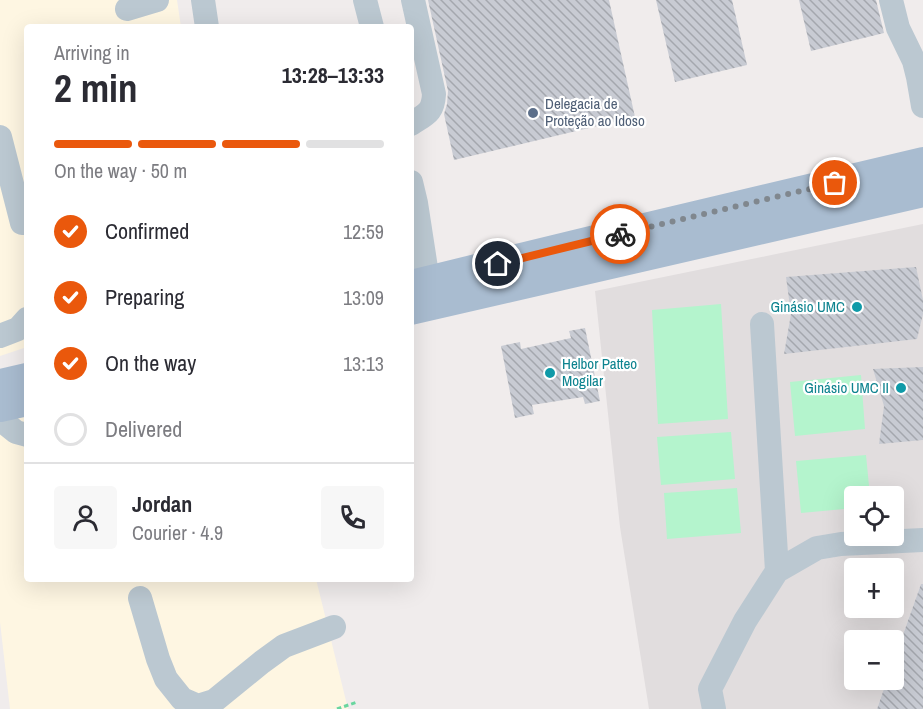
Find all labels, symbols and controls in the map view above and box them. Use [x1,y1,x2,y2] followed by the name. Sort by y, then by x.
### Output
[54,39,130,66] text: Arriving in
[282,60,384,90] text: 13:28–13:33
[54,62,138,114] text: 2 min
[545,93,645,131] place label: Delegacia de Proteção ao Idoso
[526,106,540,120] marker: Delegacia de Proteção ao Idoso
[54,157,187,184] text: On the way · 50 m
[809,157,860,208] pin
[818,166,851,199] icon: bag
[590,204,650,264] courier
[54,215,87,248] icon: check
[105,216,189,246] text: Confirmed
[343,218,384,245] text: 12:59
[604,218,637,251] icon: bike
[472,238,523,289] pin
[481,247,514,280] icon: home
[54,281,87,314] icon: check
[105,282,184,312] text: Preparing
[343,284,384,311] text: 13:09
[770,296,845,317] place label: Ginásio UMC
[850,300,864,314] marker: Ginásio UMC
[54,347,87,380] icon: check
[105,348,196,378] text: On the way
[343,350,384,377] text: 13:13
[562,353,637,391] place label: Helbor Patteo Mogilar
[543,366,557,380] marker: Helbor Patteo Mogilar
[804,377,889,398] place label: Ginásio UMC II
[894,381,908,395] marker: Ginásio UMC II
[105,414,182,444] text: Delivered
[54,486,117,549] button: person
[321,486,384,549] button: phone
[844,486,904,690] map controls
[844,486,904,546] button: locate
[132,489,192,519] text: Jordan
[132,519,223,546] text: Courier · 4.9
[844,558,904,618] button: +
[844,630,904,690] button: −

